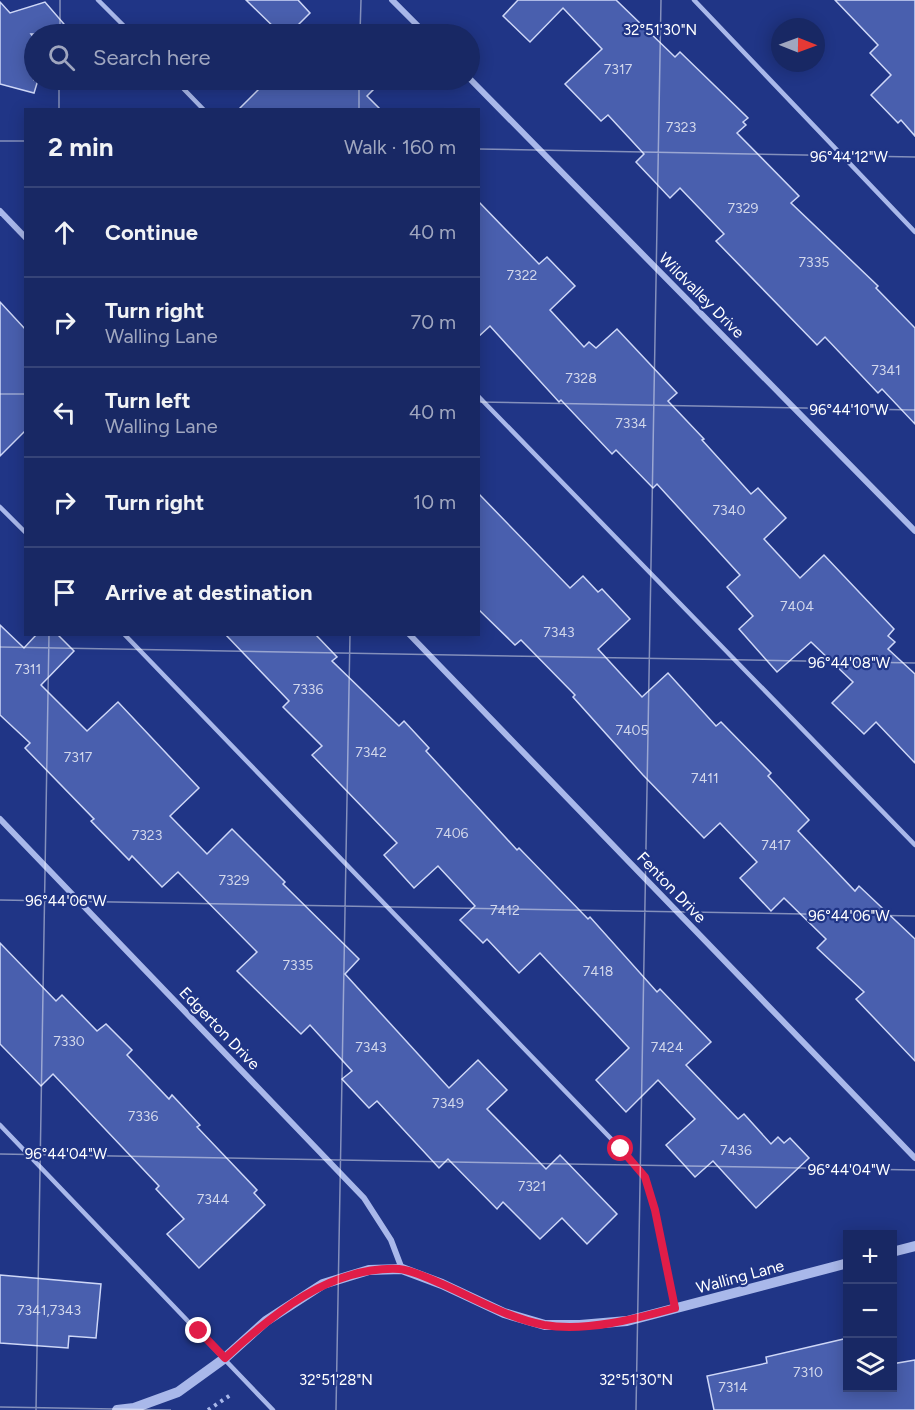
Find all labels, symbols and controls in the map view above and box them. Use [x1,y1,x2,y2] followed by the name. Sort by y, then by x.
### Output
[771,18,825,72] north arrow
[623,21,697,39] text: 32°51'30"N
[24,24,480,90] search box
[45,41,78,74] icon: search
[93,44,211,71] text: Search here
[604,61,633,78] house number: 7317
[666,119,696,136] house number: 7323
[48,131,114,163] text: 2 min
[344,135,456,159] text: Walk · 160 m
[810,148,889,166] text: 96°44'12"W
[728,200,759,217] house number: 7329
[48,216,81,249] icon: ahead
[105,219,198,246] text: Continue
[409,220,456,244] text: 40 m
[655,249,749,342] street label: Wildvalley Drive
[799,254,829,271] house number: 7335
[507,267,537,284] house number: 7322
[105,297,204,324] text: Turn right
[48,306,81,339] icon: right
[410,310,456,334] text: 70 m
[105,324,218,348] text: Walling Lane
[871,362,901,379] house number: 7341
[565,370,597,387] house number: 7328
[105,387,191,414] text: Turn left
[48,396,81,429] icon: left
[409,400,456,424] text: 40 m
[809,401,889,419] text: 96°44'10"W
[105,414,218,438] text: Walling Lane
[615,415,647,432] house number: 7334
[48,486,81,519] icon: right
[105,489,204,516] text: Turn right
[413,490,456,514] text: 10 m
[713,502,745,519] house number: 7340
[48,576,81,609] icon: arrive
[105,579,313,606] text: Arrive at destination
[780,598,814,615] house number: 7404
[543,624,575,641] house number: 7343
[808,654,891,672] text: 96°44'08"W
[15,661,41,678] house number: 7311
[293,681,323,698] house number: 7336
[615,722,649,739] house number: 7405
[355,744,387,761] house number: 7342
[64,749,93,766] house number: 7317
[691,770,719,787] house number: 7411
[435,825,469,842] house number: 7406
[132,827,162,844] house number: 7323
[761,837,791,854] house number: 7417
[633,848,710,927] street label: Fenton Drive
[219,872,250,889] house number: 7329
[25,892,107,910] text: 96°44'06"W
[490,902,520,919] house number: 7412
[808,907,890,925] text: 96°44'06"W
[283,957,313,974] house number: 7335
[583,963,613,980] house number: 7418
[175,983,264,1074] street label: Edgerton Drive
[53,1033,85,1050] house number: 7330
[355,1039,387,1056] house number: 7343
[651,1039,684,1056] house number: 7424
[432,1095,464,1112] house number: 7349
[128,1108,158,1125] house number: 7336
[607,1135,633,1161] route start
[720,1142,752,1159] house number: 7436
[25,1145,108,1163] text: 96°44'04"W
[808,1161,891,1179] text: 96°44'04"W
[518,1178,546,1195] house number: 7321
[197,1191,230,1208] house number: 7344
[843,1230,897,1392] map controls
[843,1230,897,1284] button: +
[694,1256,786,1297] street label: Walling Lane
[843,1284,897,1338] button: −
[17,1302,81,1319] house number: 7341,7343
[185,1317,211,1343] route end
[843,1338,897,1392] button: layers
[793,1364,823,1381] house number: 7310
[299,1371,373,1389] text: 32°51'28"N
[599,1371,673,1389] text: 32°51'30"N
[718,1379,748,1396] house number: 7314

